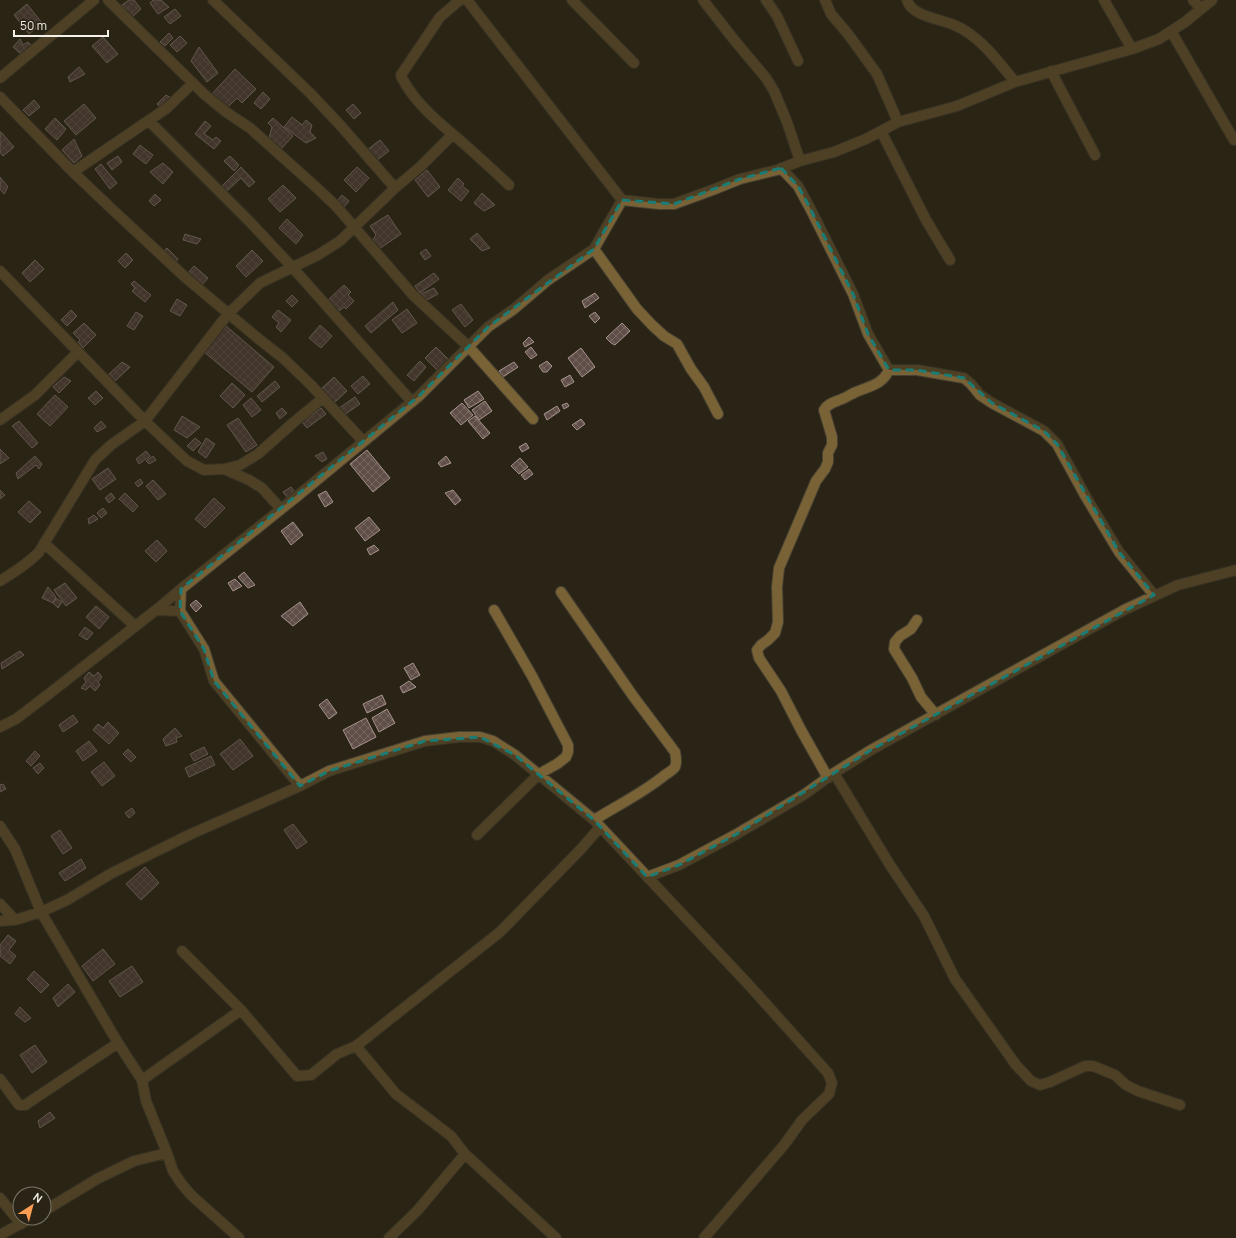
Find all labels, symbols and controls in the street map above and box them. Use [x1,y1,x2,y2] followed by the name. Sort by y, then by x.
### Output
[14,12,108,38] scale bar
[20,17,47,34] text: 50 m
[12,1186,52,1226] north arrow
[31,1189,46,1206] text: N

